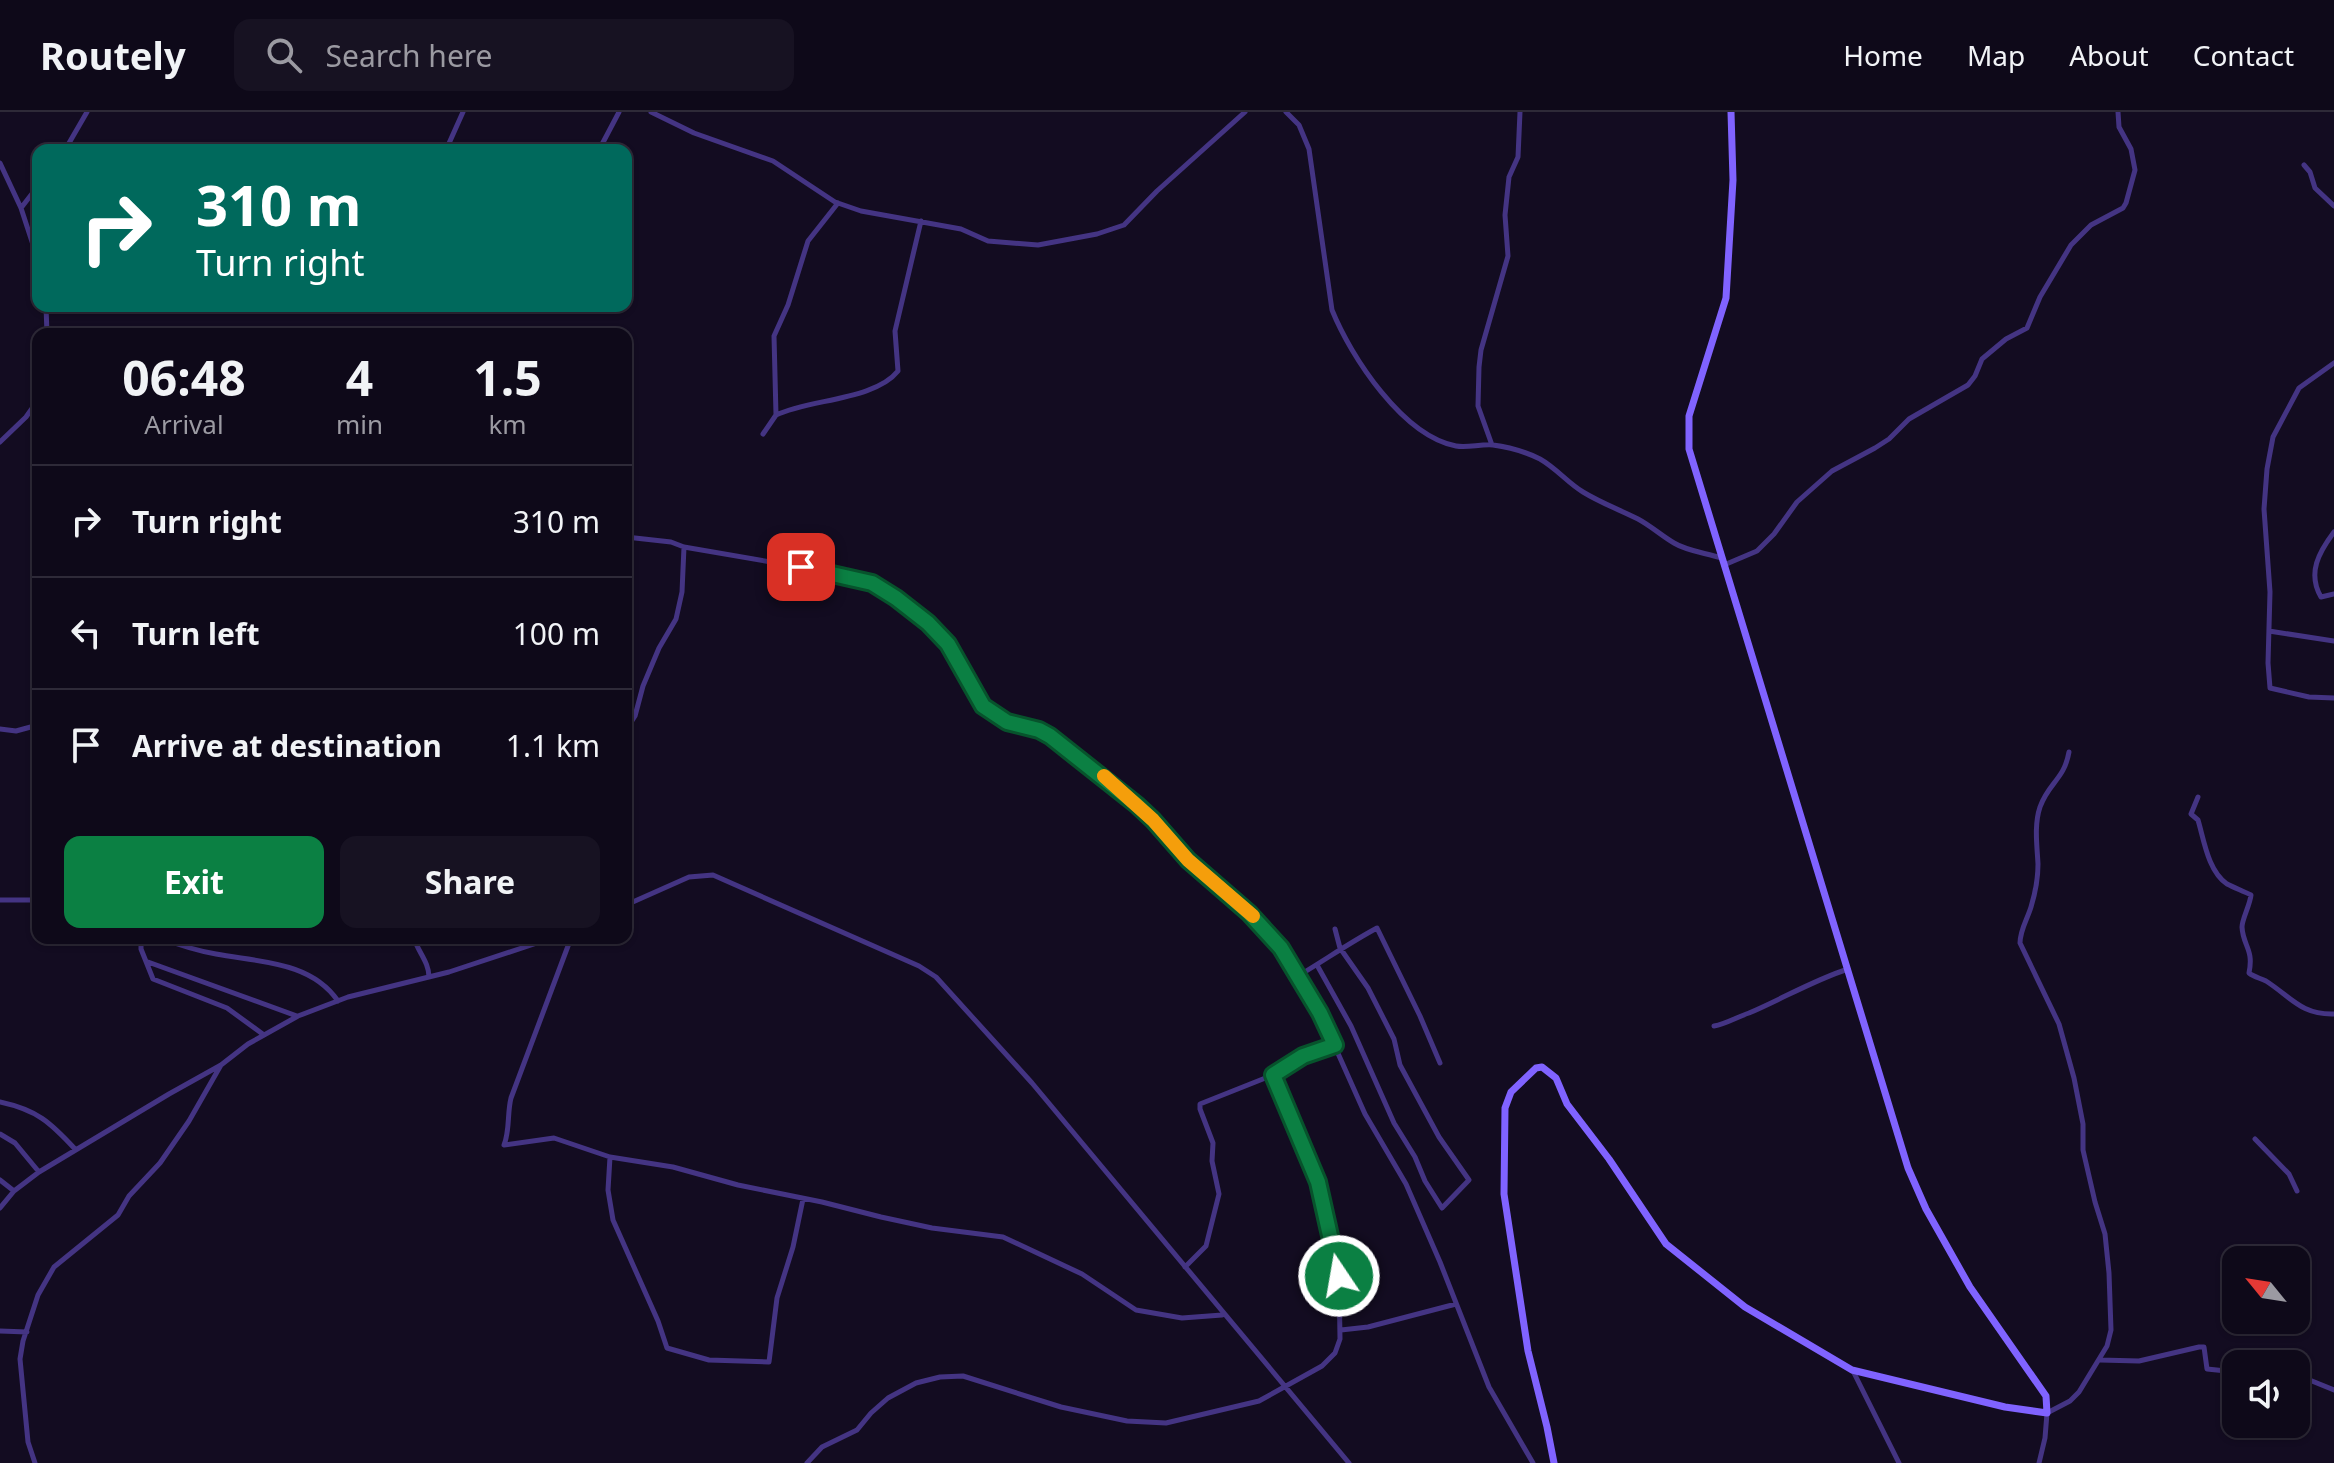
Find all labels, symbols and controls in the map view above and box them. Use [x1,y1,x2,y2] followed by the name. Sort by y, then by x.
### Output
[234,19,794,91] search box
[40,29,186,81] text: Routely
[262,33,306,77] icon: search
[326,35,493,76] text: Search here
[1843,36,1923,74] text: Home
[1967,36,2025,74] text: Map
[2069,36,2149,74] text: About
[2193,36,2294,74] text: Contact
[196,166,361,242] text: 310 m
[64,176,168,280] icon: right
[196,238,364,287] text: Turn right
[122,345,246,410] text: 06:48
[346,345,373,410] text: 4
[473,345,542,410] text: 1.5
[144,406,224,442] text: Arrival
[336,406,383,442] text: min
[488,406,527,442] text: km
[64,499,108,543] icon: right
[132,501,282,542] text: Turn right
[513,501,600,542] text: 310 m
[767,533,835,601] pin
[779,545,823,589] icon: arrive
[64,611,108,655] icon: left
[132,613,260,654] text: Turn left
[513,613,600,654] text: 100 m
[64,723,108,767] icon: arrive
[132,725,442,766] text: Arrive at destination
[506,725,600,766] text: 1.1 km
[64,836,324,928] button: Exit
[340,836,600,928] button: Share
[1297,1234,1381,1318] position arrow
[2222,1246,2310,1334] north arrow
[2222,1246,2310,1438] map controls
[2222,1350,2310,1438] button: sound

